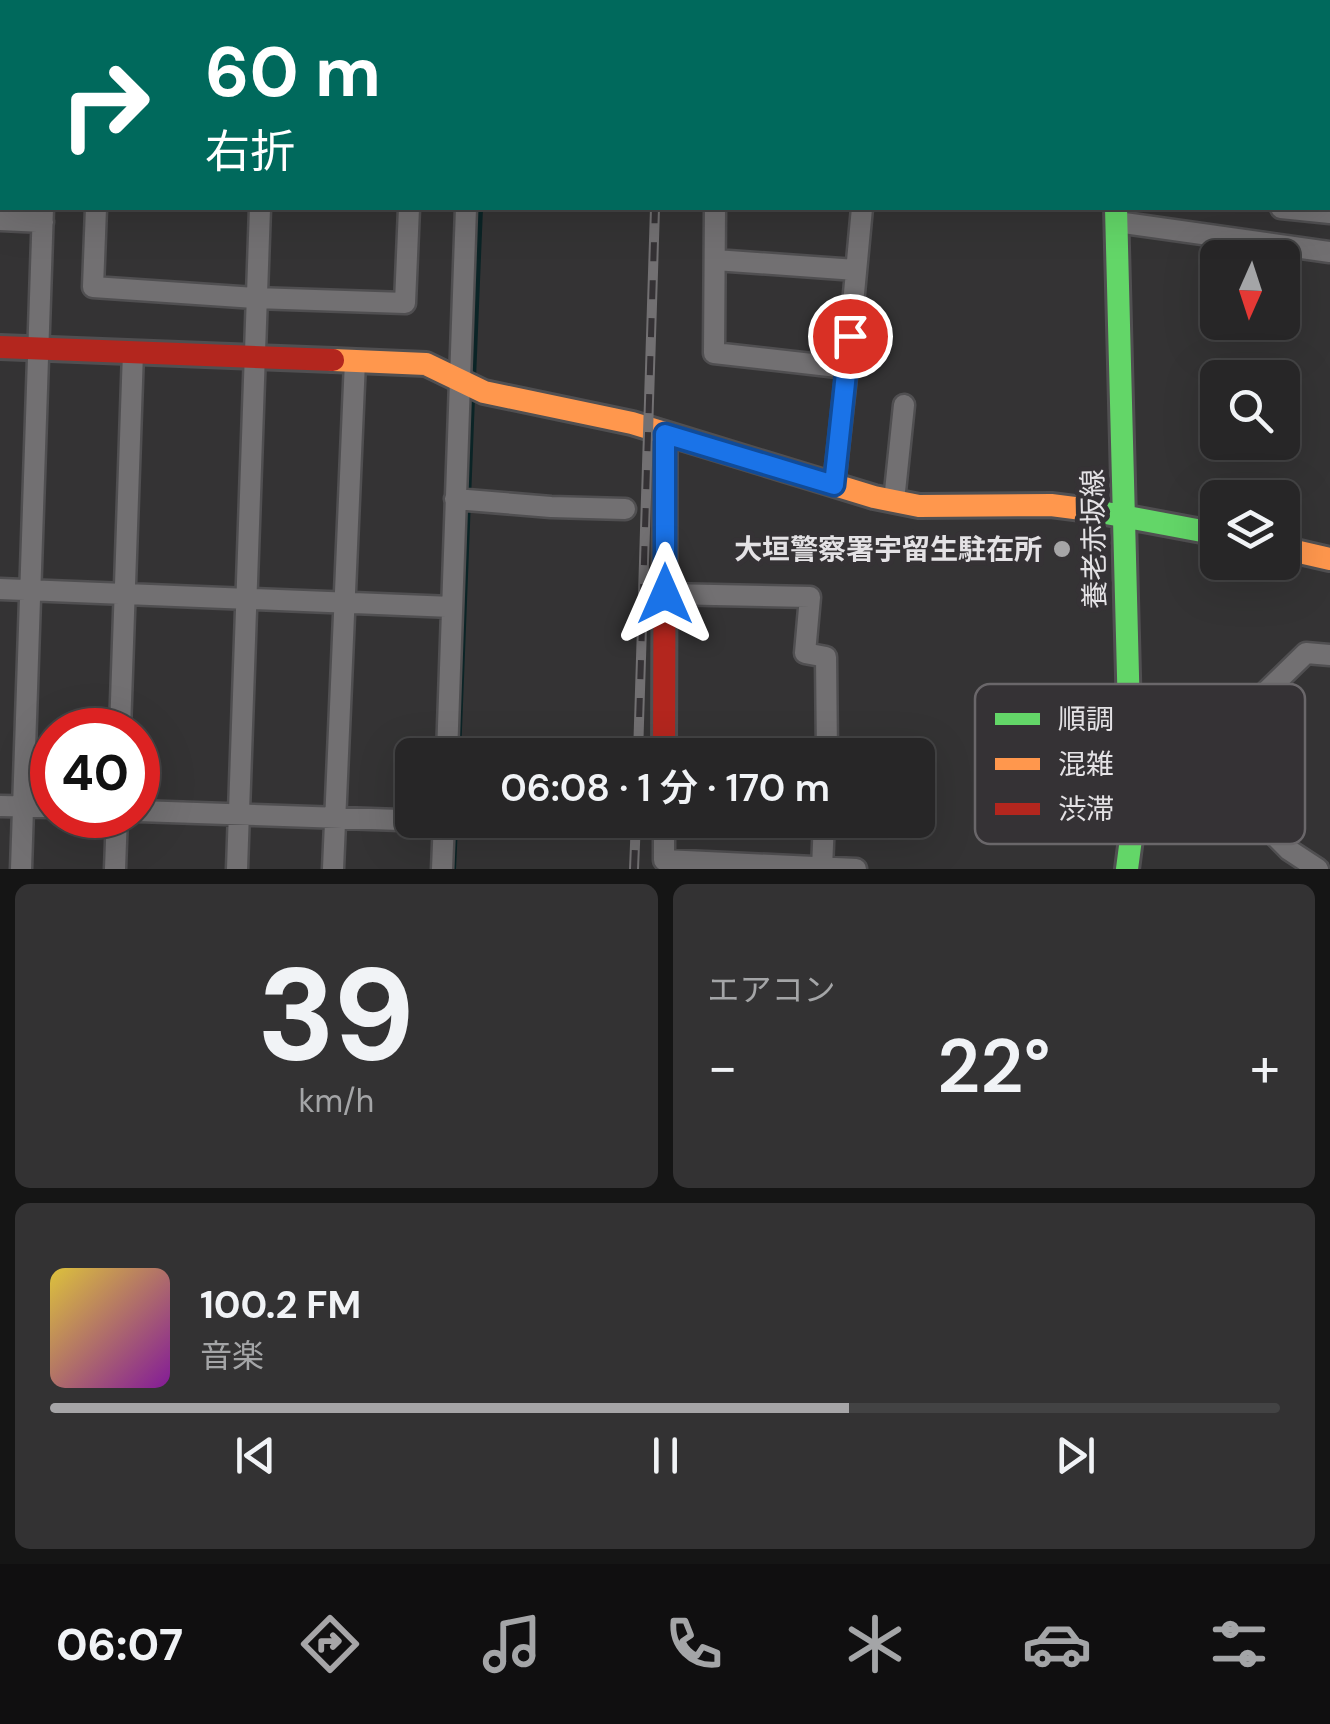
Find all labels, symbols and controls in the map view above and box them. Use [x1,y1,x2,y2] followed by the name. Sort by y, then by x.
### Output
[205,27,381,118] text: 60 m
[40,40,170,170] icon: right
[205,122,295,181] text: 右折
[1200,240,1300,340] north arrow
[1200,240,1300,580] map controls
[808,294,893,379] pin
[823,309,878,364] icon: arrive
[1200,360,1300,460] button: search
[1074,469,1114,609] street label: 養老赤坂線
[1200,480,1300,580] button: layers
[734,531,1042,568] place label: 大垣警察署宇留生駐在所
[1051,538,1073,560] marker: 大垣警察署宇留生駐在所
[613,542,717,646] position arrow
[975,684,1305,844] legend
[1058,701,1114,738] text: 順調
[30,708,160,838] speed limit sign: 40
[1058,746,1114,783] text: 混雑
[500,763,830,813] text: 06:08 · 1 分 · 170 m
[1058,791,1114,828] text: 渋滞
[257,930,415,1099] text: 39
[708,969,836,1011] text: エアコン
[937,1018,1050,1115] text: 22°
[708,1031,738,1103] text: −
[1250,1031,1280,1103] text: +
[298,1080,374,1122] text: km/h
[200,1280,361,1330] text: 100.2 FM
[200,1335,264,1377] text: 音楽
[228,1428,283,1483] icon: previous
[638,1428,693,1483] icon: pause
[1048,1428,1103,1483] icon: next
[295,1609,365,1679] icon: directions
[477,1609,547,1679] icon: music
[659,1609,729,1679] icon: phone
[840,1609,910,1679] icon: climate
[1022,1609,1092,1679] icon: car
[1204,1609,1274,1679] icon: filters
[56,1615,183,1674] text: 06:07

